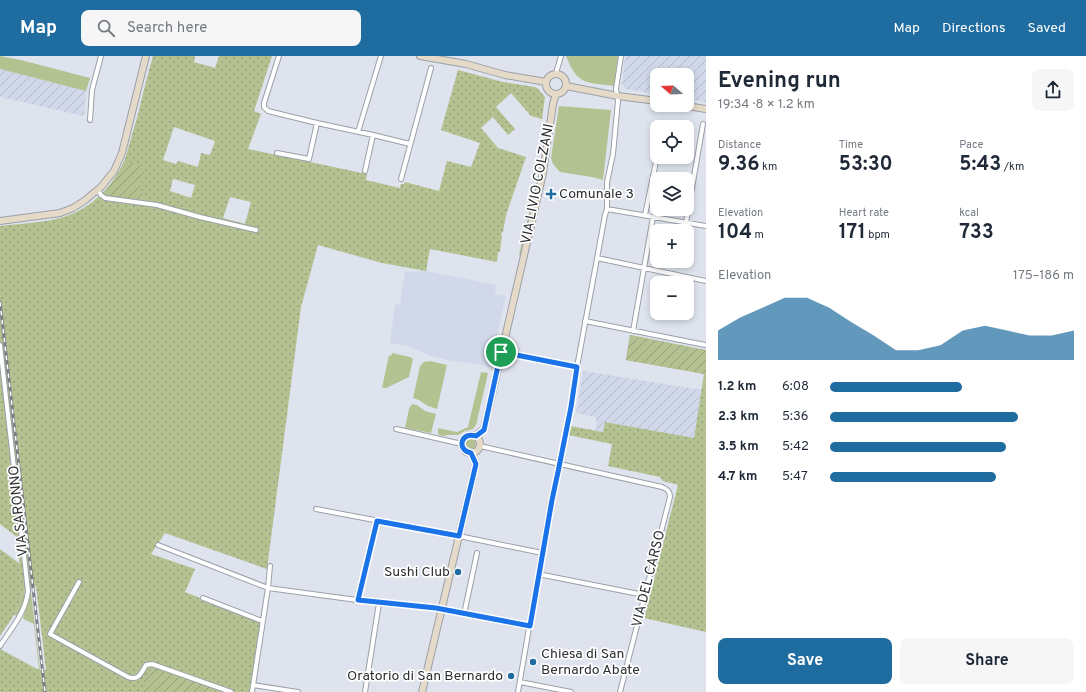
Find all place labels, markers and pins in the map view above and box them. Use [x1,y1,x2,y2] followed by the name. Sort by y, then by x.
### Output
[559,186,634,203] place label: Comunale 3
[546,189,556,199] marker: Comunale 3
[484,335,518,369] pin
[384,564,450,581] place label: Sushi Club
[453,567,463,577] marker: Sushi Club
[541,646,640,679] place label: Chiesa di San Bernardo Abate
[528,657,538,667] marker: Chiesa di San Bernardo Abate
[347,668,503,685] place label: Oratorio di San Bernardo
[506,671,516,681] marker: Oratorio di San Bernardo

